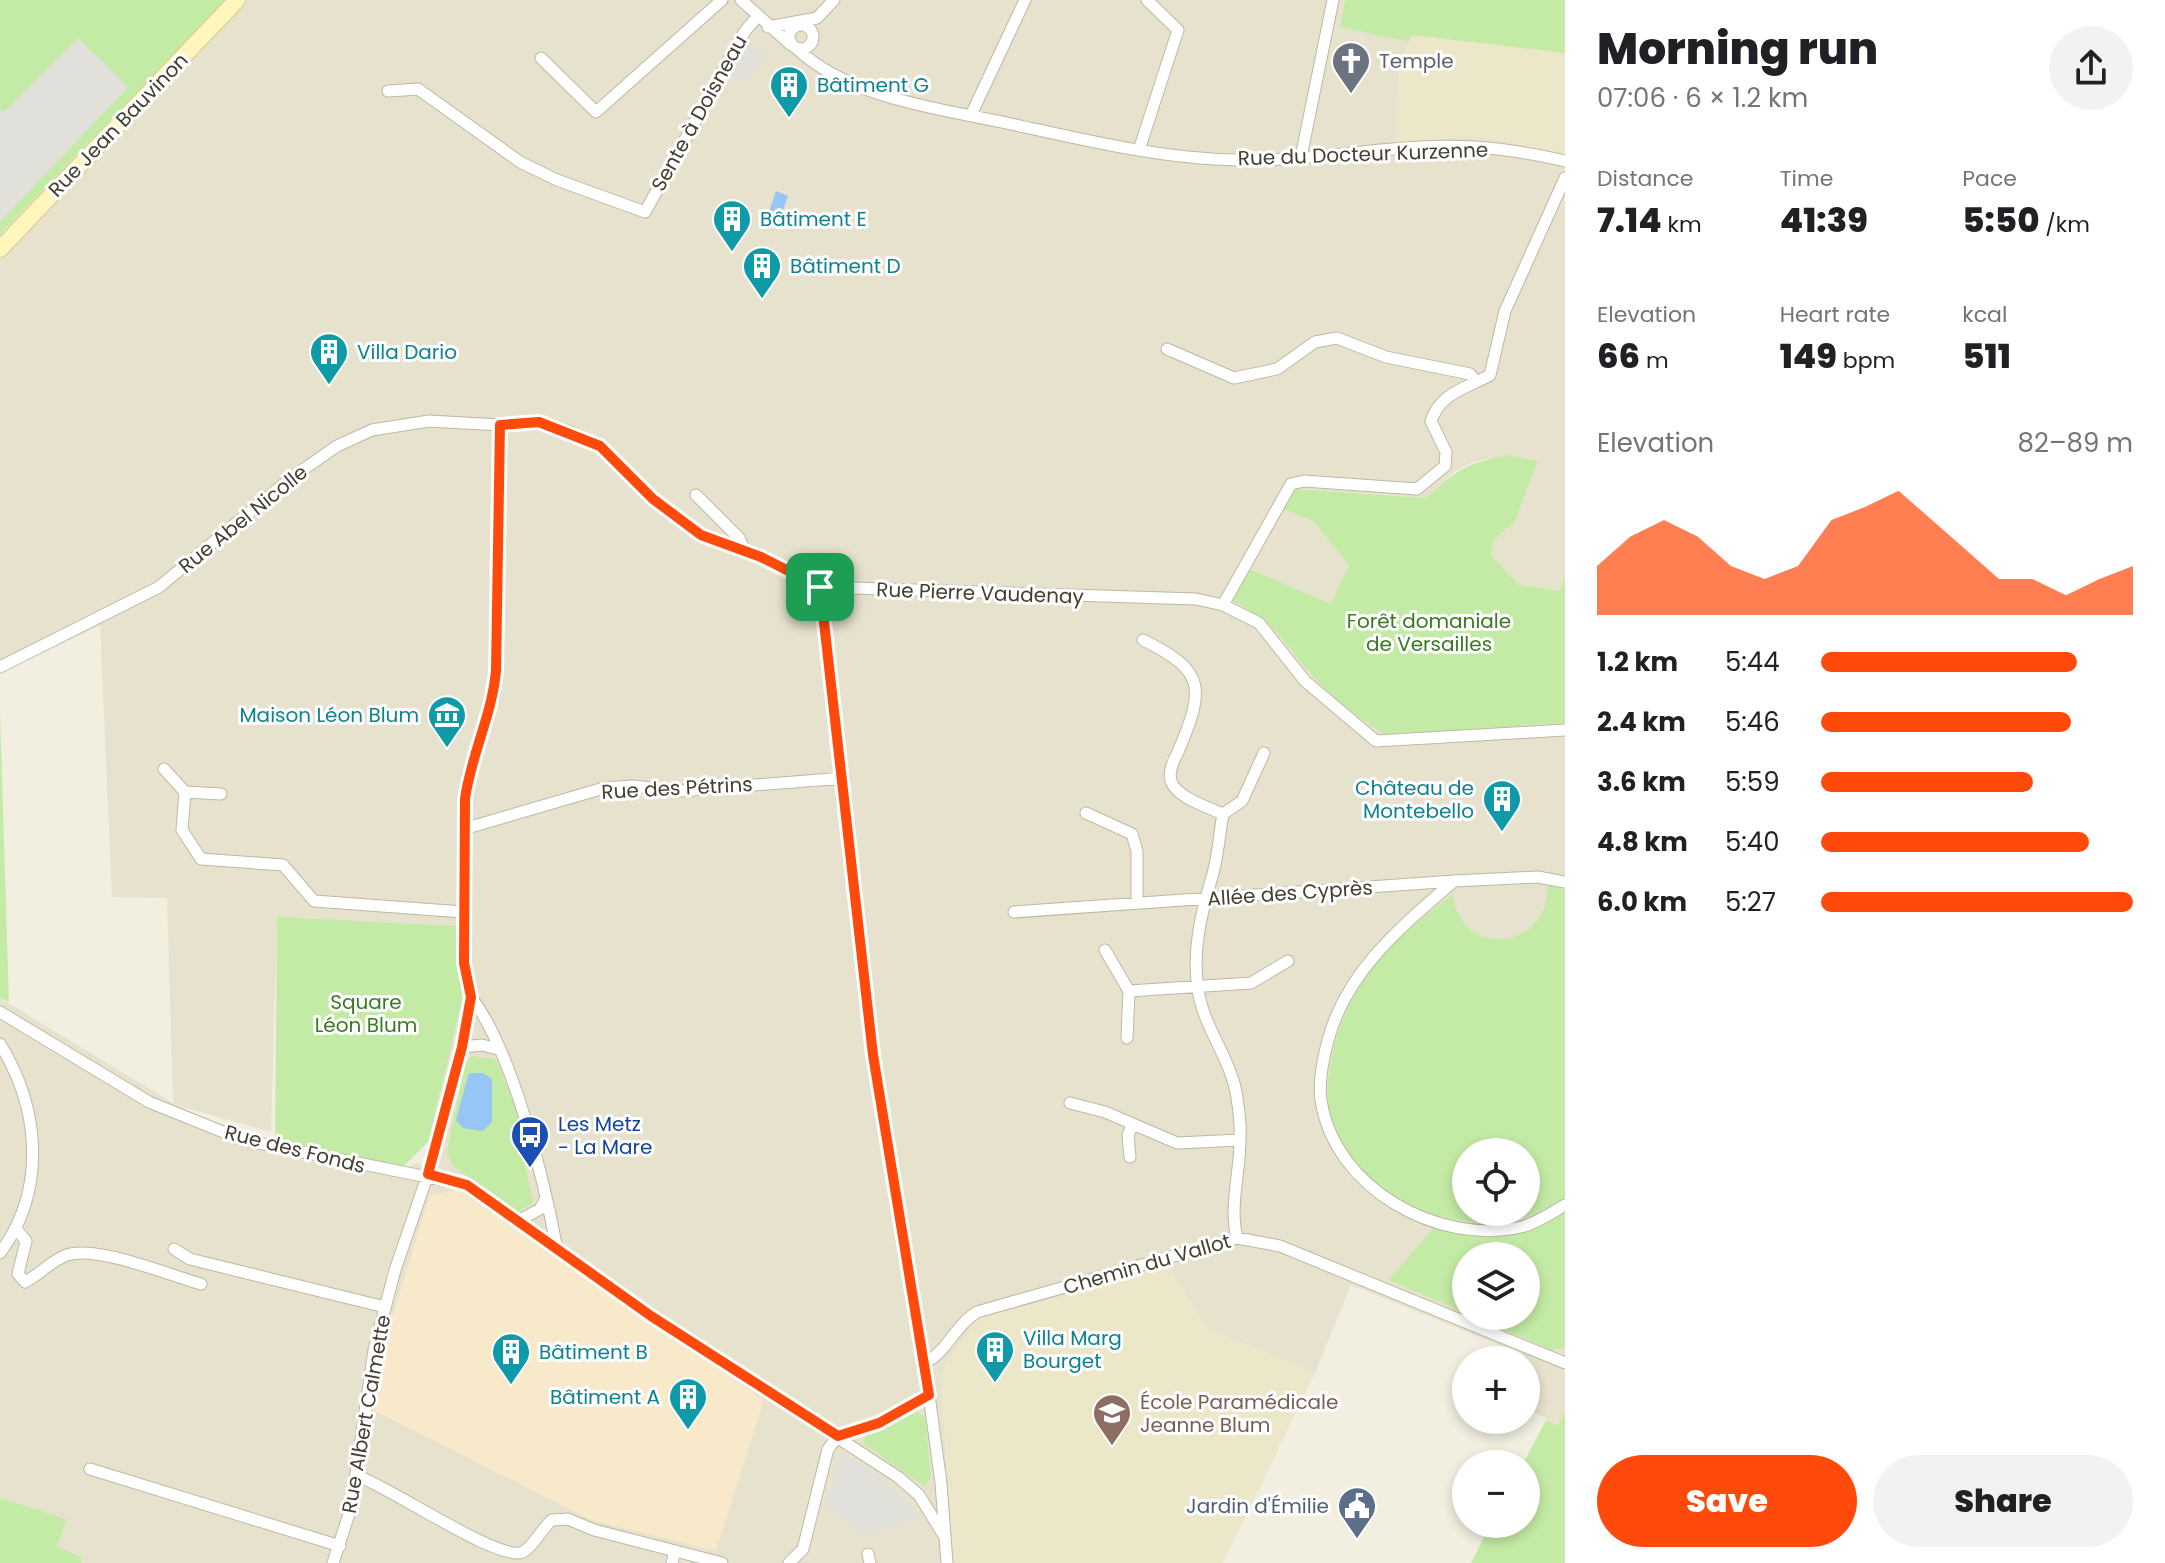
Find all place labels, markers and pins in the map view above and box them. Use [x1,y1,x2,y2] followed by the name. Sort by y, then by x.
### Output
[1330,40,1372,95] church icon: Temple
[1379,47,1454,75] place label: Temple
[768,64,810,119] building icon: Bâtiment G
[817,71,929,99] place label: Bâtiment G
[711,198,753,253] building icon: Bâtiment E
[760,205,867,233] place label: Bâtiment E
[741,245,783,300] building icon: Bâtiment D
[790,252,901,280] place label: Bâtiment D
[308,331,350,386] building icon: Villa Dario
[357,338,457,366] place label: Villa Dario
[786,553,854,621] pin
[426,694,468,749] museum icon: Maison Léon Blum
[239,701,419,729] place label: Maison Léon Blum
[1355,774,1474,825] place label: Château de Montebello
[1481,778,1523,833] building icon: Château de Montebello
[558,1110,652,1161] place label: Les Metz - La Mare
[509,1114,551,1169] bus stop icon: Les Metz - La Mare
[1023,1324,1122,1375] place label: Villa Marg Bourget
[974,1329,1016,1384] building icon: Villa Marg Bourget
[490,1331,532,1386] building icon: Bâtiment B
[539,1338,648,1366] place label: Bâtiment B
[667,1376,709,1431] building icon: Bâtiment A
[550,1383,660,1411] place label: Bâtiment A
[1140,1388,1338,1439] place label: École Paramédicale Jeanne Blum
[1091,1392,1133,1447] school or university icon: École Paramédicale Jeanne Blum
[1336,1485,1378,1540] public building icon: Jardin d'Émilie
[1186,1492,1329,1520] place label: Jardin d'Émilie

